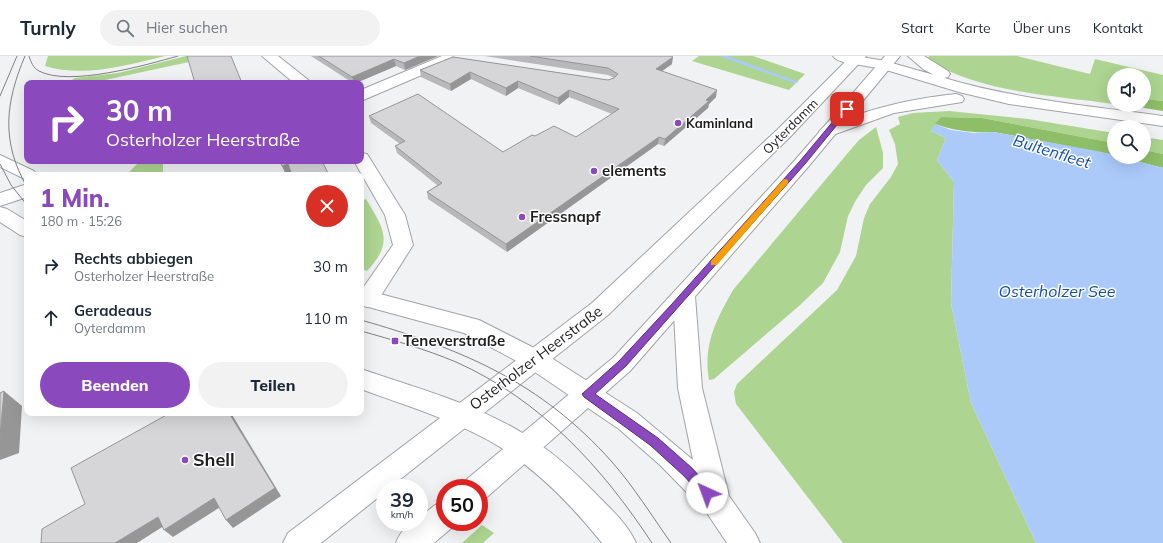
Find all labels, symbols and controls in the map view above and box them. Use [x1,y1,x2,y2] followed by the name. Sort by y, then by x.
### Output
[100,10,380,46] search box
[20,16,76,40] text: Turnly
[114,17,136,39] icon: search
[146,18,228,37] text: Hier suchen
[901,19,933,37] text: Start
[955,19,991,37] text: Karte
[1013,19,1071,37] text: Über uns
[1093,19,1143,37] text: Kontakt
[1107,68,1151,164] map controls
[1107,68,1151,112] button: sound
[830,92,864,126] pin
[106,93,172,128] text: 30 m
[759,95,821,157] street label: Oyterdamm
[40,96,92,148] icon: right
[836,98,858,120] icon: arrive
[686,115,753,131] place label: Kaminland
[673,118,683,128] marker: Kaminland
[1107,120,1151,164] button: search
[106,128,300,151] text: Osterholzer Heerstraße
[1011,130,1093,172] water label: Bultenfleet
[602,161,666,180] place label: elements
[589,166,599,176] marker: elements
[40,183,110,213] text: 1 Min.
[306,185,348,227] button: close
[530,207,601,226] place label: Fressnapf
[517,212,527,222] marker: Fressnapf
[40,213,122,229] text: 180 m · 15:26
[74,249,193,268] text: Rechts abbiegen
[40,255,62,277] icon: right
[313,257,348,276] text: 30 m
[74,268,214,284] text: Osterholzer Heerstraße
[999,281,1116,301] water label: Osterholzer See
[74,301,152,320] text: Geradeaus
[465,301,606,414] street label: Osterholzer Heerstraße
[40,307,62,329] icon: ahead
[304,309,348,328] text: 110 m
[74,320,146,336] text: Oyterdamm
[403,331,505,350] place label: Teneverstraße
[390,336,400,346] marker: Teneverstraße
[40,362,190,408] button: Beenden
[198,362,348,408] button: Teilen
[193,448,235,471] place label: Shell
[180,455,190,465] marker: Shell
[686,472,728,514] position arrow
[436,479,488,531] speed limit sign: 50
[390,487,414,512] text: 39
[391,508,413,521] text: km/h

